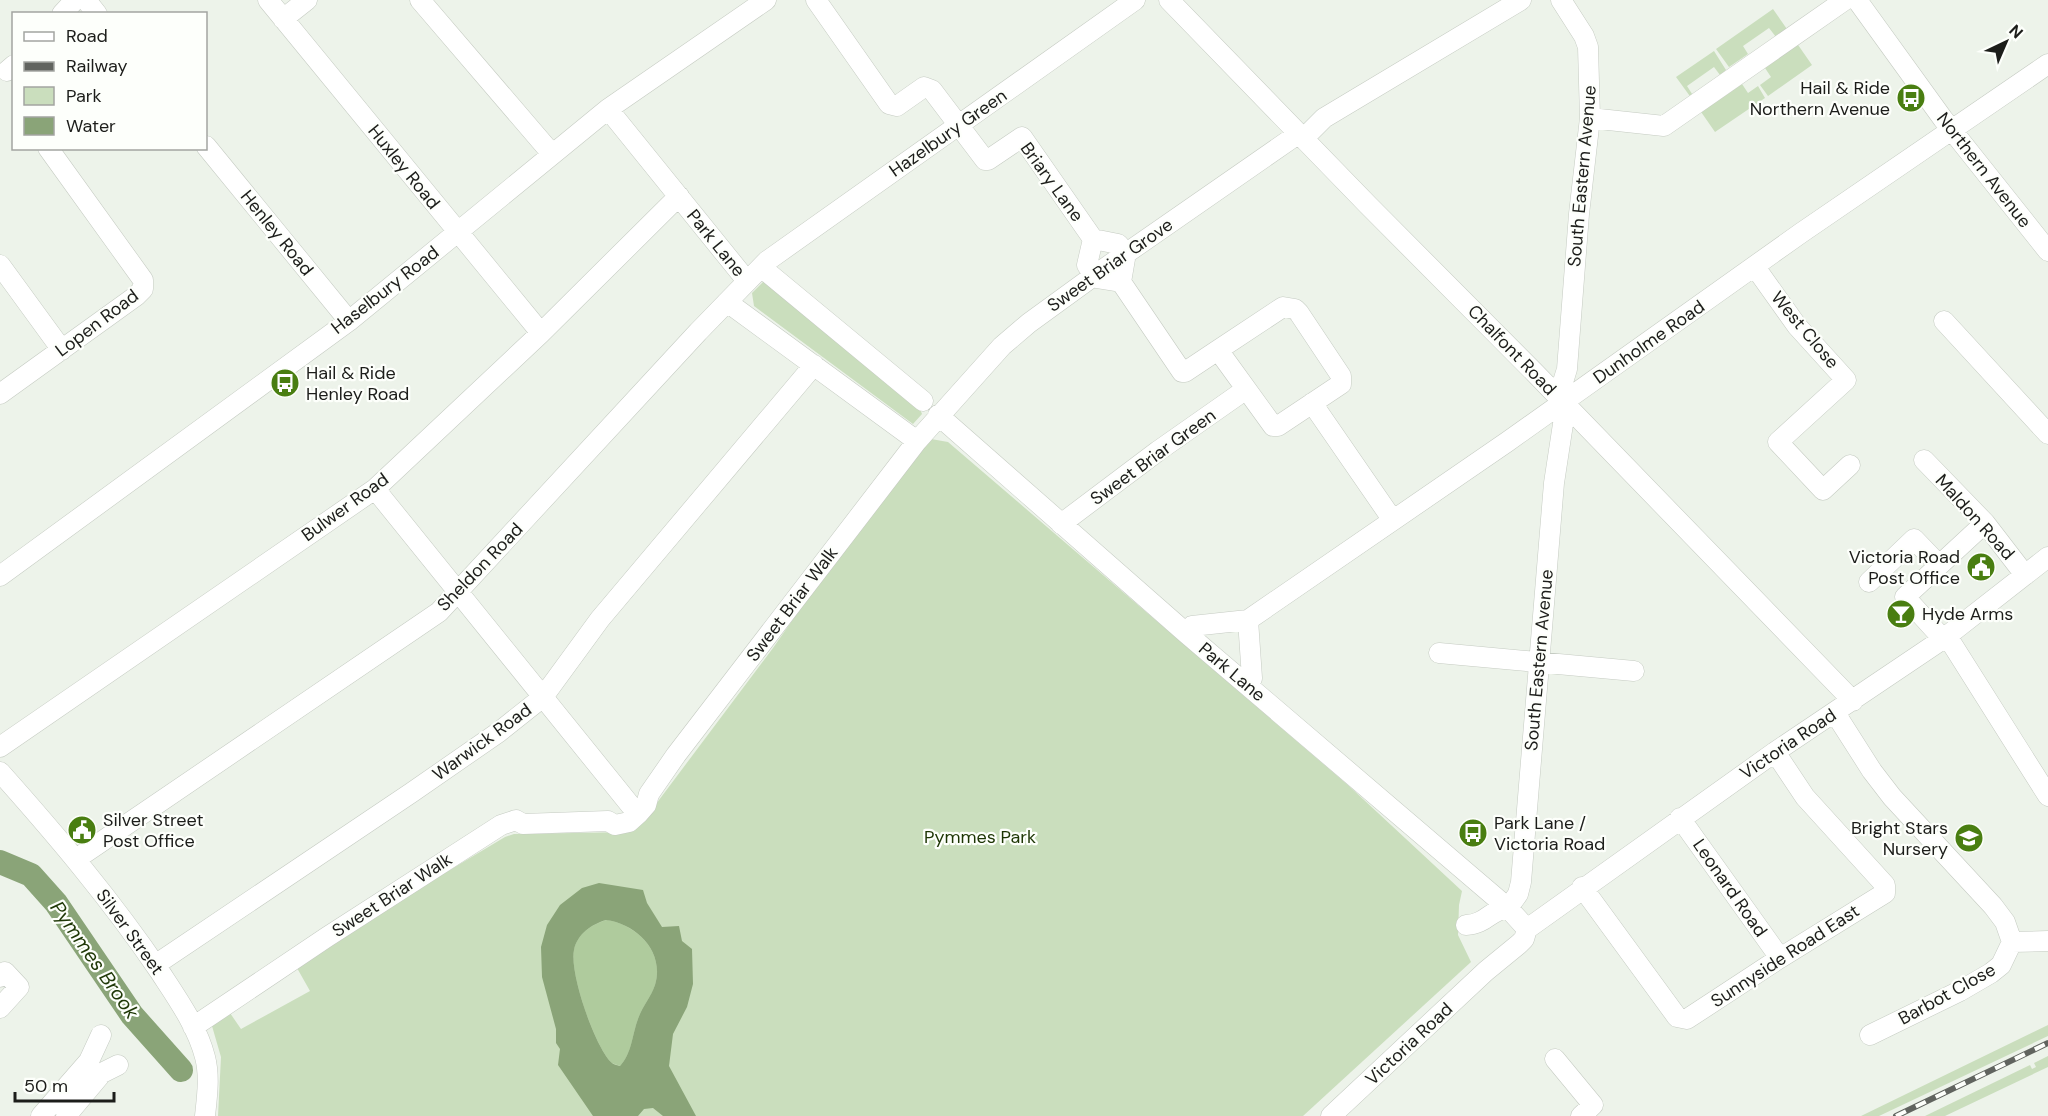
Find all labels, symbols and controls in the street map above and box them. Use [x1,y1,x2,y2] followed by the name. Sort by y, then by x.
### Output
[12,12,207,150] legend
[1976,12,2036,72] north arrow
[2005,20,2028,43] text: N
[66,24,108,48] text: Road
[66,54,128,78] text: Railway
[1750,76,1890,121] place label: Hail & Ride Northern Avenue
[1895,82,1927,114] bus stop icon: Hail & Ride Northern Avenue
[66,84,102,108] text: Park
[884,84,1012,182] street label: Hazelbury Green
[1562,84,1602,268] street label: South Eastern Avenue
[1931,107,2037,233] street label: Northern Avenue
[66,114,116,138] text: Water
[363,120,445,214] street label: Huxley Road
[1015,137,1089,227] street label: Briary Lane
[235,185,319,281] street label: Henley Road
[681,204,751,282] street label: Park Lane
[1042,213,1178,317] street label: Sweet Briar Grove
[326,240,444,340] street label: Haselbury Road
[51,284,143,362] street label: Lopen Road
[1766,286,1844,374] street label: West Close
[1588,295,1710,389] street label: Dunholme Road
[1463,299,1561,401] street label: Chalfont Road
[306,361,409,406] place label: Hail & Ride Henley Road
[269,367,301,399] bus stop icon: Hail & Ride Henley Road
[1085,403,1221,511] street label: Sweet Briar Green
[297,467,393,547] street label: Bulwer Road
[1930,469,2020,565] street label: Maldon Road
[432,518,528,616] street label: Sheldon Road
[741,542,843,666] street label: Sweet Briar Walk
[1849,545,1960,590] place label: Victoria Road Post Office
[1965,551,1997,583] public building icon: Victoria Road Post Office
[1519,568,1559,752] street label: South Eastern Avenue
[1885,598,1917,630] bar icon: Hyde Arms
[1922,602,2013,626] place label: Hyde Arms
[1194,637,1270,707] street label: Park Lane
[428,698,536,786] street label: Warwick Road
[1735,703,1841,785] street label: Victoria Road
[103,808,204,853] place label: Silver Street Post Office
[1494,811,1605,856] place label: Park Lane / Victoria Road
[66,814,98,846] public building icon: Silver Street Post Office
[1851,816,1948,861] place label: Bright Stars Nursery
[1457,817,1489,849] bus stop icon: Park Lane / Victoria Road
[1953,822,1985,854] school or university icon: Bright Stars Nursery
[924,825,1036,849] park label: Pymmes Park
[1687,834,1773,942] street label: Leonard Road
[327,847,457,943] street label: Sweet Briar Walk
[91,884,169,980] street label: Silver Street
[45,896,146,1025] water label: Pymmes Brook
[1706,899,1864,1013] street label: Sunnyside Road East
[1894,957,2000,1031] street label: Barbot Close
[1360,997,1458,1091] street label: Victoria Road
[15,1065,114,1103] scale bar
[24,1074,68,1098] text: 50 m

